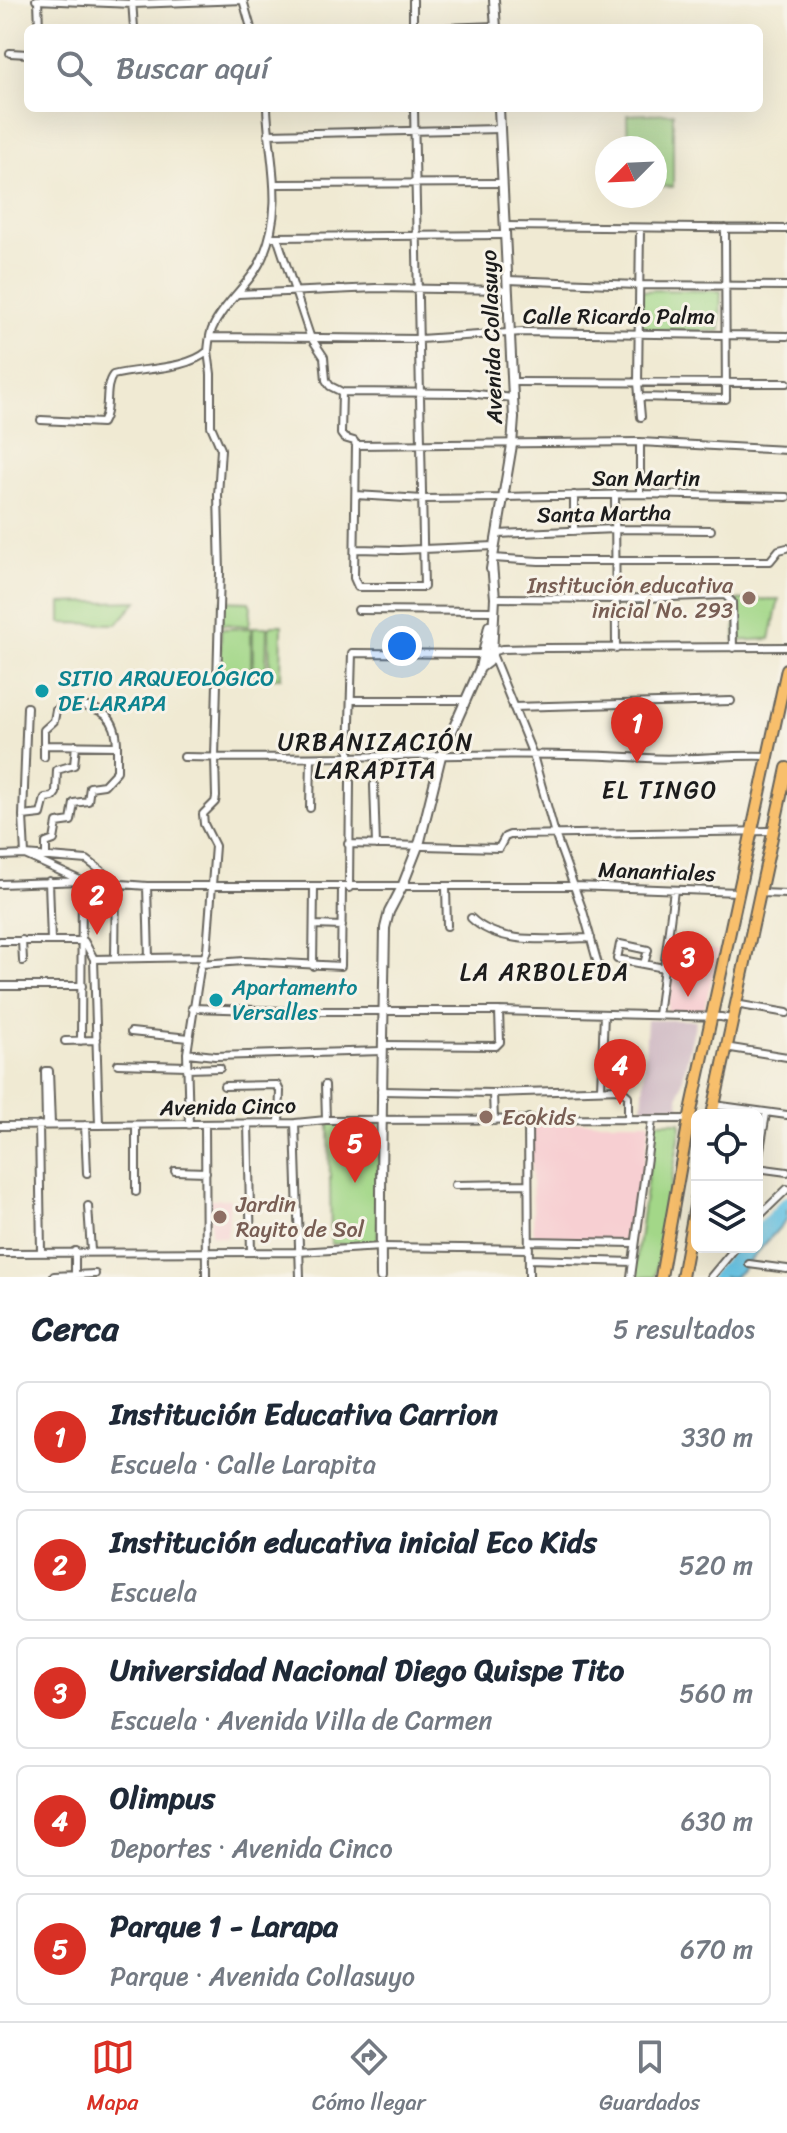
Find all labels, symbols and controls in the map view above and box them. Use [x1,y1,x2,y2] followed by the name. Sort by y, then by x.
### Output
[24,24,763,112] search box
[116,41,269,95] text: Buscar aquí
[52,46,96,90] icon: search
[595,136,667,208] north arrow
[469,249,514,426] street label: Avenida Collasuyo
[523,297,715,336] street label: Calle Ricardo Palma
[592,459,700,498] street label: San Martin
[537,493,671,534] street label: Santa Martha
[526,566,734,630] place label: Institución educativa inicial No. 293
[740,589,758,607] marker: Institución educativa inicial No. 293
[382,626,422,666] your location
[58,659,275,723] place label: SITIO ARQUEOLÓGICO DE LARAPA
[33,682,51,700] marker: SITIO ARQUEOLÓGICO DE LARAPA
[611,697,663,763] pin: 1
[278,721,474,791] district label: URBANIZACIÓN LARAPITA
[602,769,718,811] district label: EL TINGO
[598,850,717,893] street label: Manantiales
[71,869,123,935] pin: 2
[662,931,714,997] pin: 3
[460,951,630,993] district label: LA ARBOLEDA
[231,968,357,1032] place label: Apartamento Versalles
[207,991,225,1009] marker: Apartamento Versalles
[594,1039,646,1105] pin: 4
[159,1086,296,1127] street label: Avenida Cinco
[502,1098,577,1137] place label: Ecokids
[477,1108,495,1126] marker: Ecokids
[691,1109,763,1253] map controls
[691,1109,763,1181] button: locate
[329,1117,381,1183] pin: 5
[691,1181,763,1253] button: layers
[235,1185,365,1249] place label: Jardin Rayito de Sol
[211,1208,229,1226] marker: Jardin Rayito de Sol
[32,1299,119,1359] text: Cerca
[613,1306,755,1352] text: 5 resultados
[110,1387,498,1441] text: Institución Educativa Carrion
[54,1414,66,1460] text: 1
[681,1414,753,1460] text: 330 m
[110,1441,376,1487] text: Escuela · Calle Larapita
[110,1515,597,1569] text: Institución educativa inicial Eco Kids
[52,1542,68,1588] text: 2
[679,1542,753,1588] text: 520 m
[110,1569,197,1615] text: Escuela
[110,1643,624,1697] text: Universidad Nacional Diego Quispe Tito
[53,1670,67,1716] text: 3
[679,1670,753,1716] text: 560 m
[110,1697,492,1743] text: Escuela · Avenida Villa de Carmen
[110,1771,215,1825] text: Olimpus
[52,1798,68,1844] text: 4
[681,1798,753,1844] text: 630 m
[110,1825,393,1871] text: Deportes · Avenida Cinco
[110,1899,338,1953] text: Parque 1 - Larapa
[52,1926,68,1972] text: 5
[680,1926,753,1972] text: 670 m
[110,1953,415,1999] text: Parque · Avenida Collasuyo
[87,2035,138,2122] tab: Mapa
[312,2035,426,2122] tab: Cómo llegar
[599,2035,700,2122] tab: Guardados

